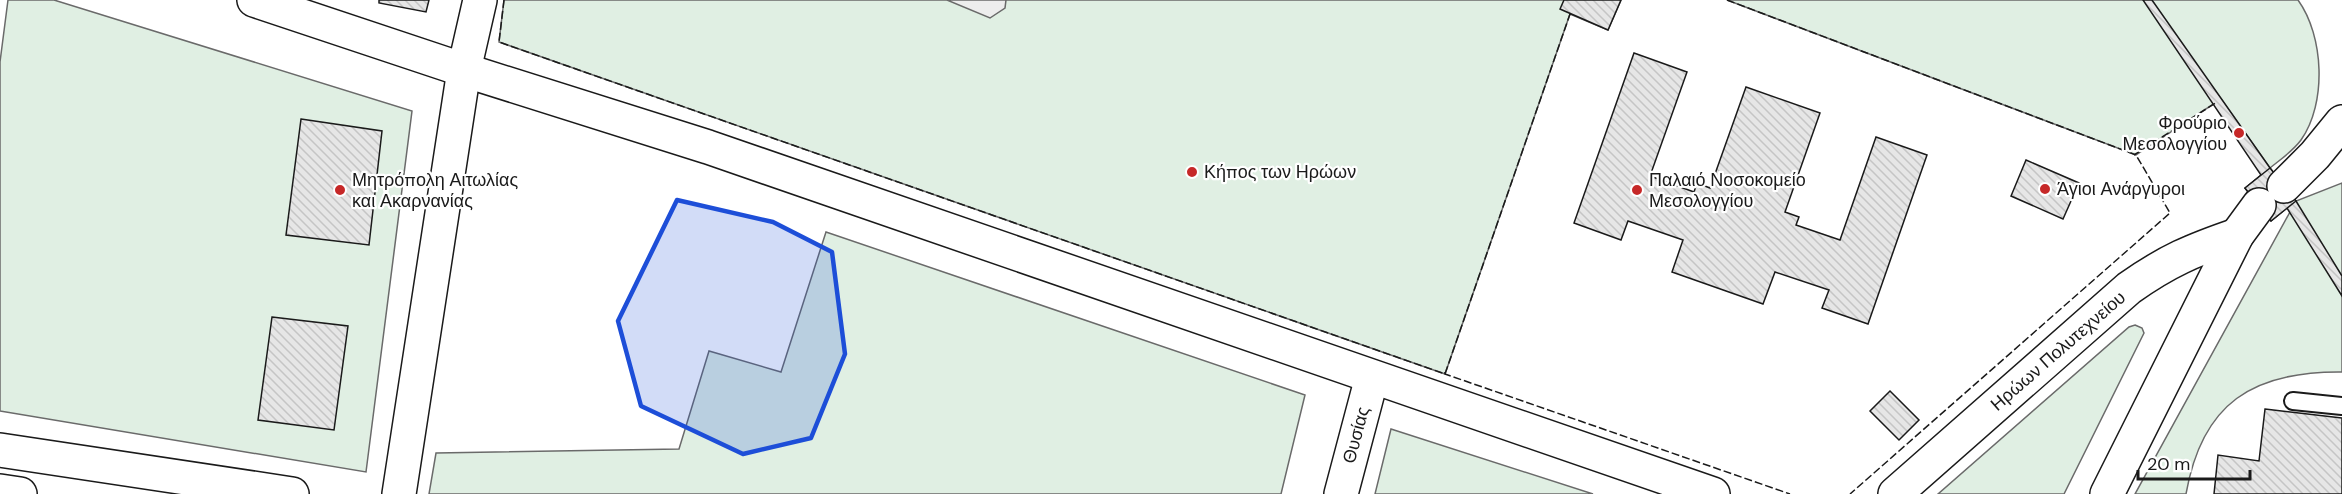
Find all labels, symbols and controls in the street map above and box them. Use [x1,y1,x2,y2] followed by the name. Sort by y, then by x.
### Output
[2123,111,2227,156] place label: Φρούριο Μεσολογγίου
[2232,126,2246,140] marker: Φρούριο Μεσολογγίου
[1204,160,1356,184] place label: Κήπος των Ηρώων
[1185,165,1199,179] marker: Κήπος των Ηρώων
[352,168,518,213] place label: Μητρόπολη Αιτωλίας και Ακαρνανίας
[1649,168,1806,213] place label: Παλαιό Νοσοκομείο Μεσολογγίου
[2057,177,2185,201] place label: Άγιοι Ανάργυροι
[2038,182,2052,196] marker: Άγιοι Ανάργυροι
[333,183,347,197] marker: Μητρόπολη Αιτωλίας και Ακαρνανίας
[1630,183,1644,197] marker: Παλαιό Νοσοκομείο Μεσολογγίου
[1985,286,2131,416] street label: Ηρώων Πολυτεχνείου
[1337,404,1375,466] street label: Θυσίας
[2138,443,2250,481] scale bar
[2147,452,2190,476] text: 20 m

